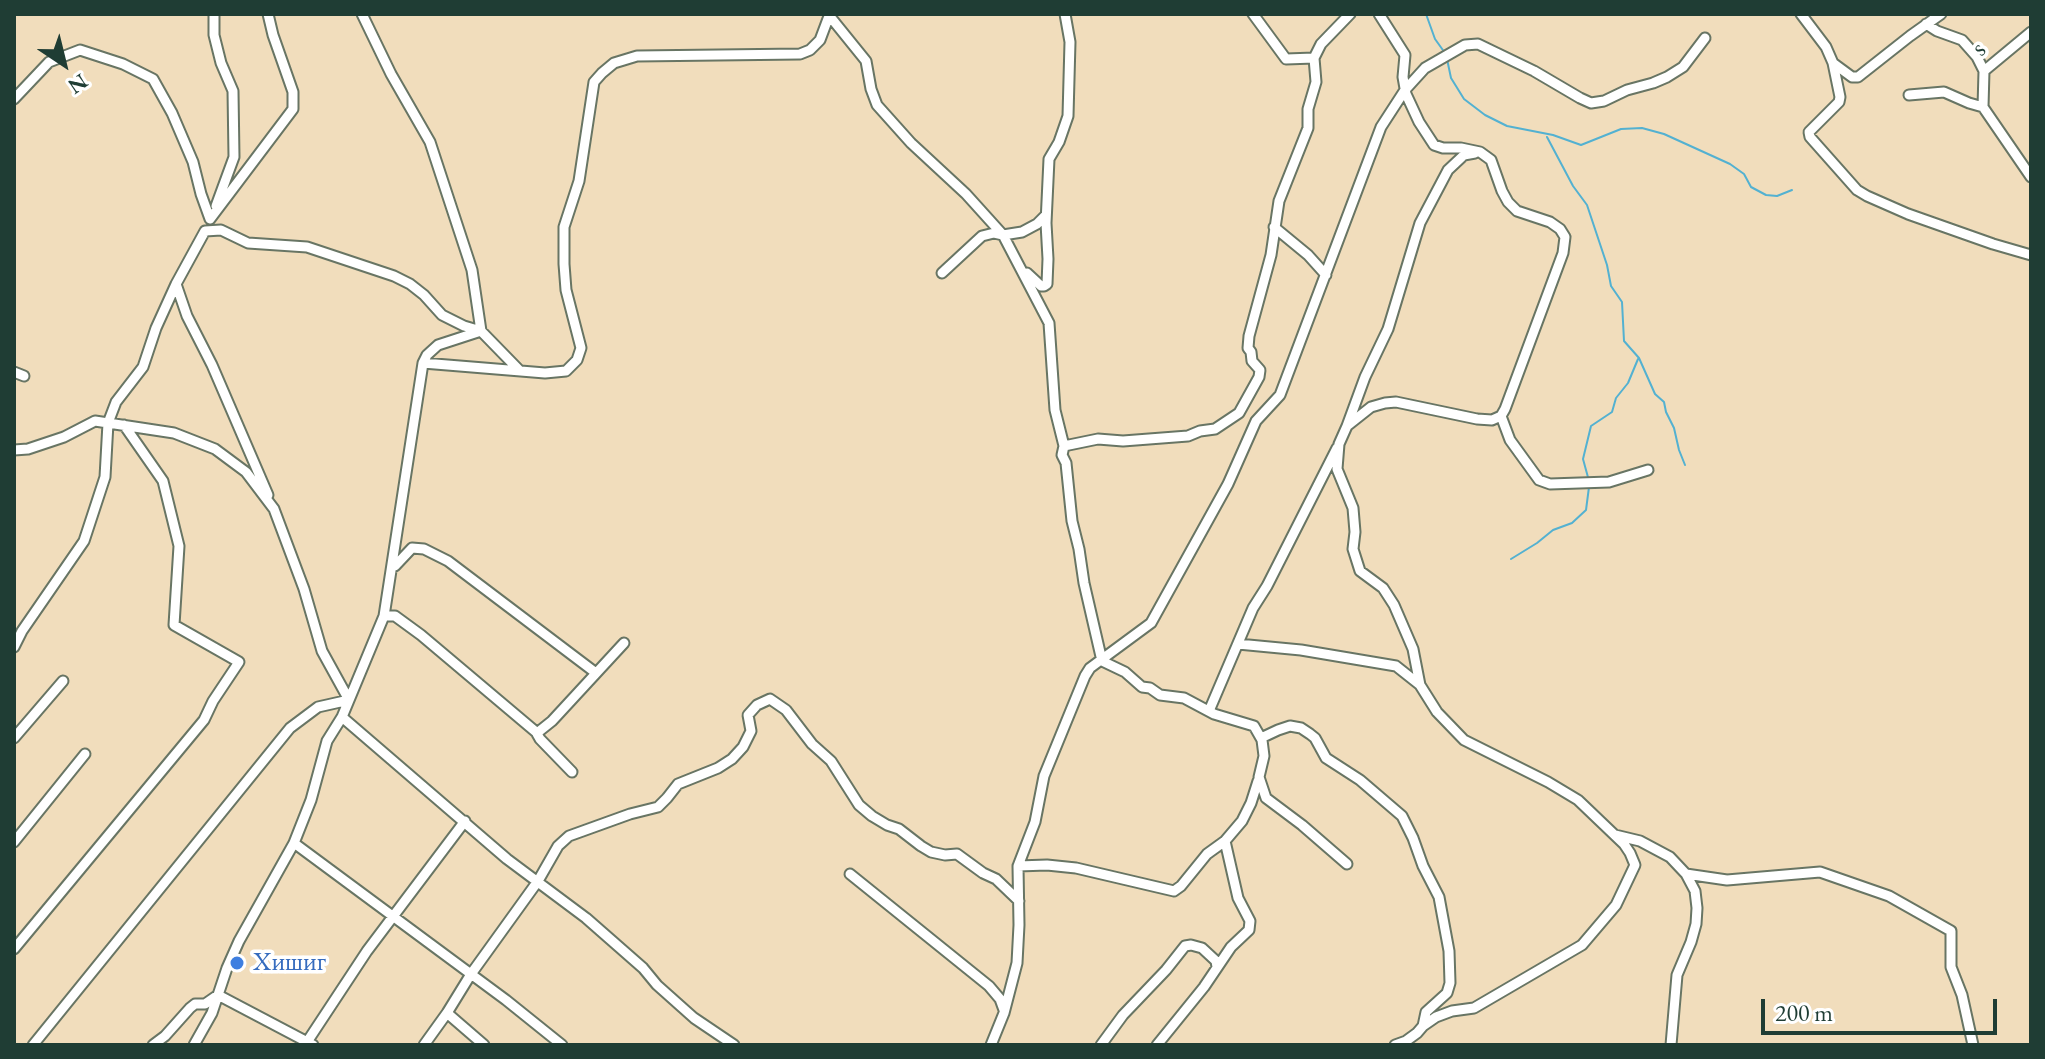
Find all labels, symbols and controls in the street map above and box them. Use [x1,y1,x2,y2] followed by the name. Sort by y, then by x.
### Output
[24,24,104,104] north arrow
[1965,35,1993,63] street label: s
[62,67,94,101] text: N
[253,947,326,979] place label: Хишиг
[228,954,246,972] marker: Хишиг
[1765,983,2001,1033] scale bar
[1775,997,1833,1028] text: 200 m

